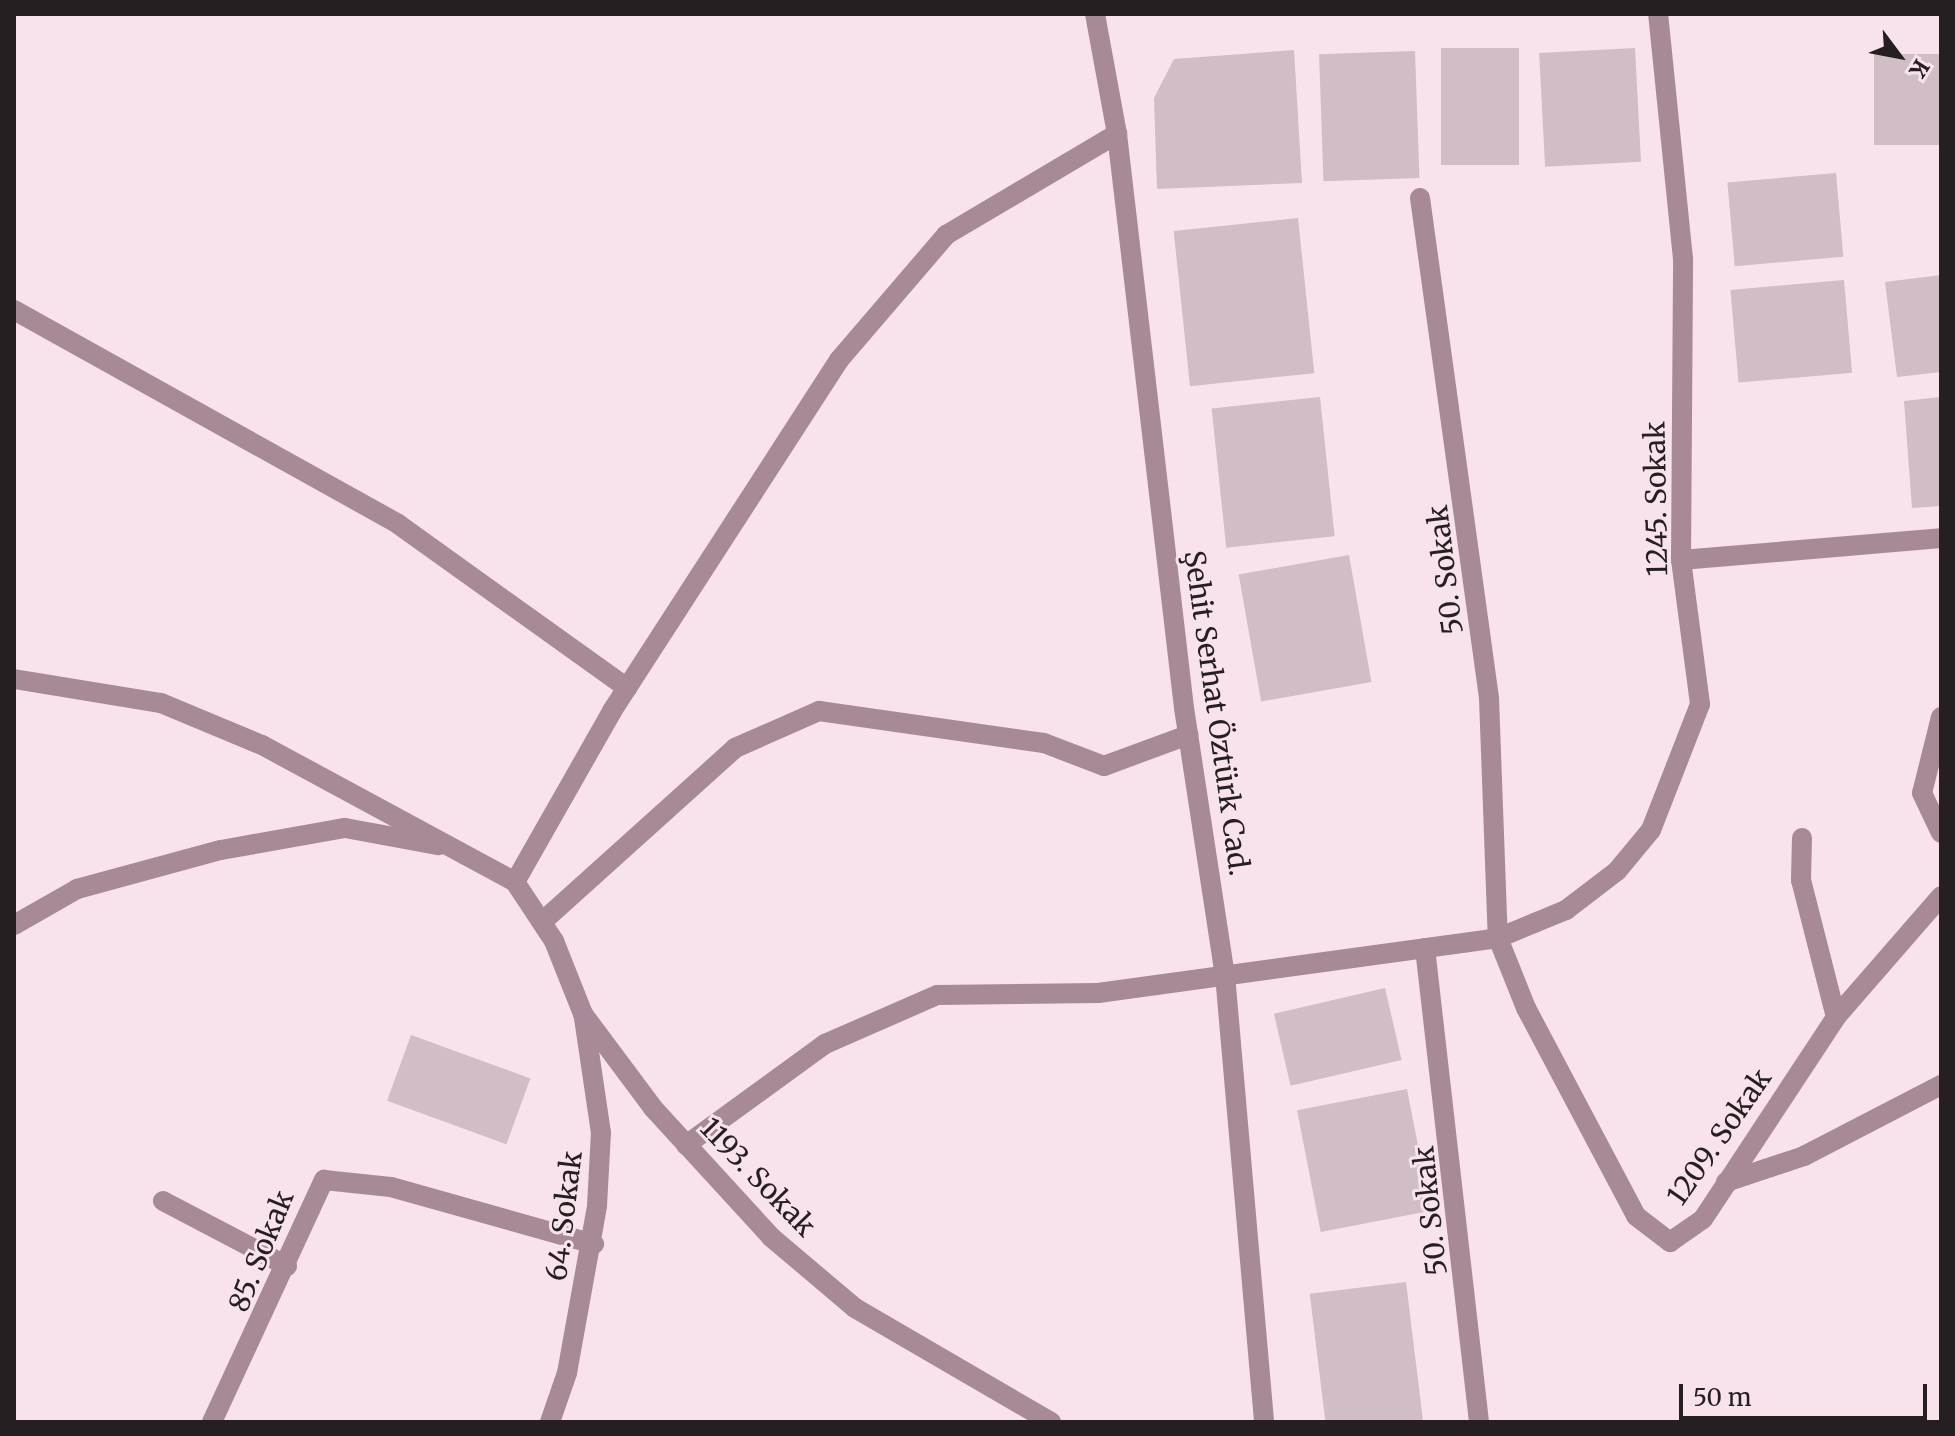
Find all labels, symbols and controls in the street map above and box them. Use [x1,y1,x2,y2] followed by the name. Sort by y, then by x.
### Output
[1859,16,1939,96] north arrow
[1903,54,1936,83] text: K
[1638,421,1674,577] street label: 1245. Sokak
[1420,504,1470,636] street label: 50. Sokak
[1178,548,1256,878] street label: Şehit Serhat Öztürk Cad.
[1660,1062,1778,1212] street label: 1209. Sokak
[693,1111,823,1243] street label: 1193. Sokak
[1407,1145,1453,1277] street label: 50. Sokak
[539,1149,589,1283] street label: 64. Sokak
[222,1186,300,1316] street label: 85. Sokak
[1683,1368,1931,1418] scale bar
[1693,1382,1752,1413] text: 50 m

